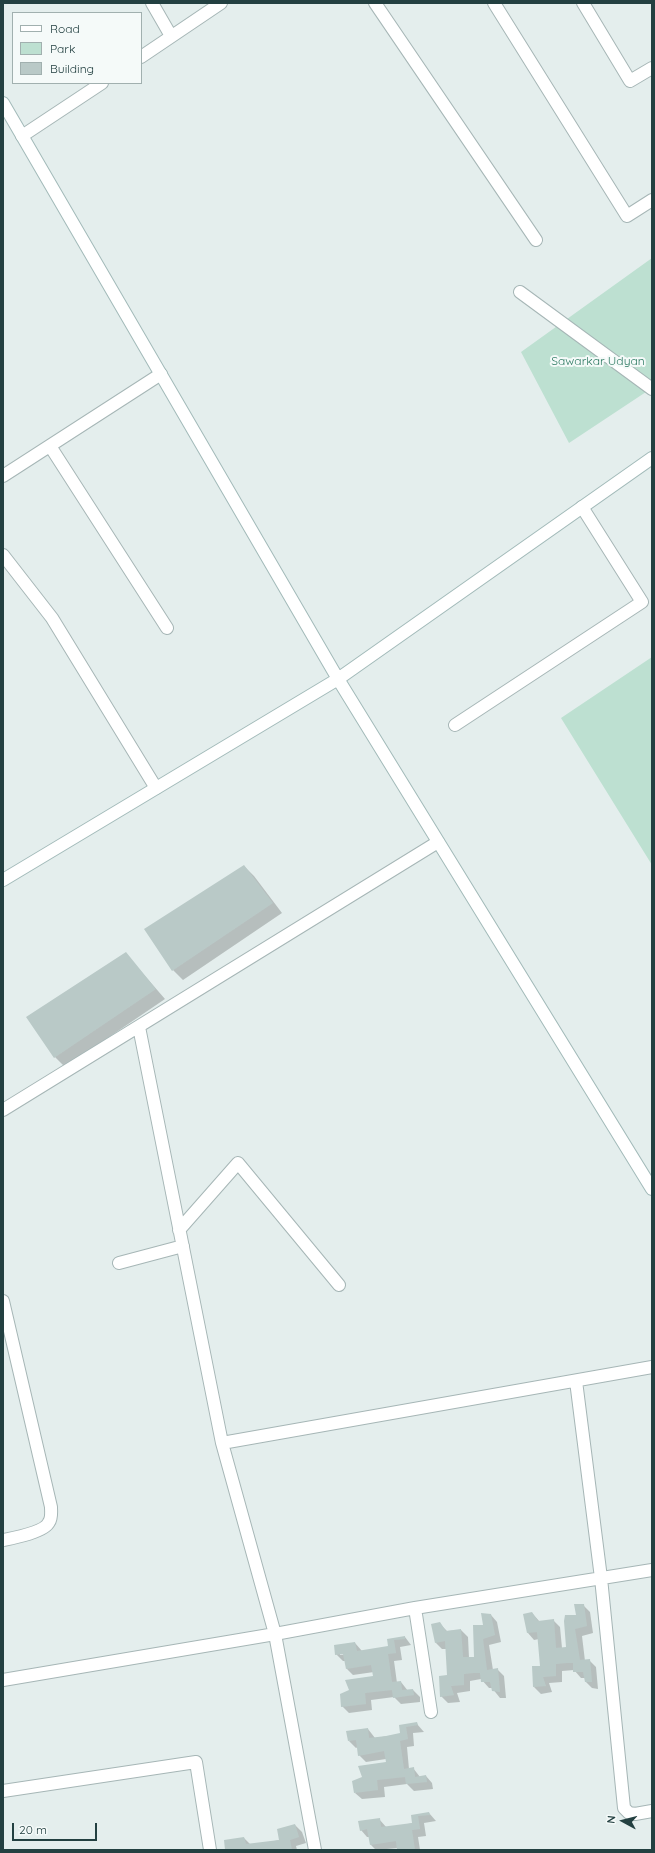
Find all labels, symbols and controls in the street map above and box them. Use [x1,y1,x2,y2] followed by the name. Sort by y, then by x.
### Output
[12,12,142,84] legend
[50,21,80,36] text: Road
[50,41,75,56] text: Park
[50,61,94,76] text: Building
[551,354,645,368] park label: Sawarkar Udyan
[603,1801,643,1841] north arrow
[14,1815,99,1841] scale bar
[604,1815,619,1824] text: N
[19,1822,47,1837] text: 20 m

